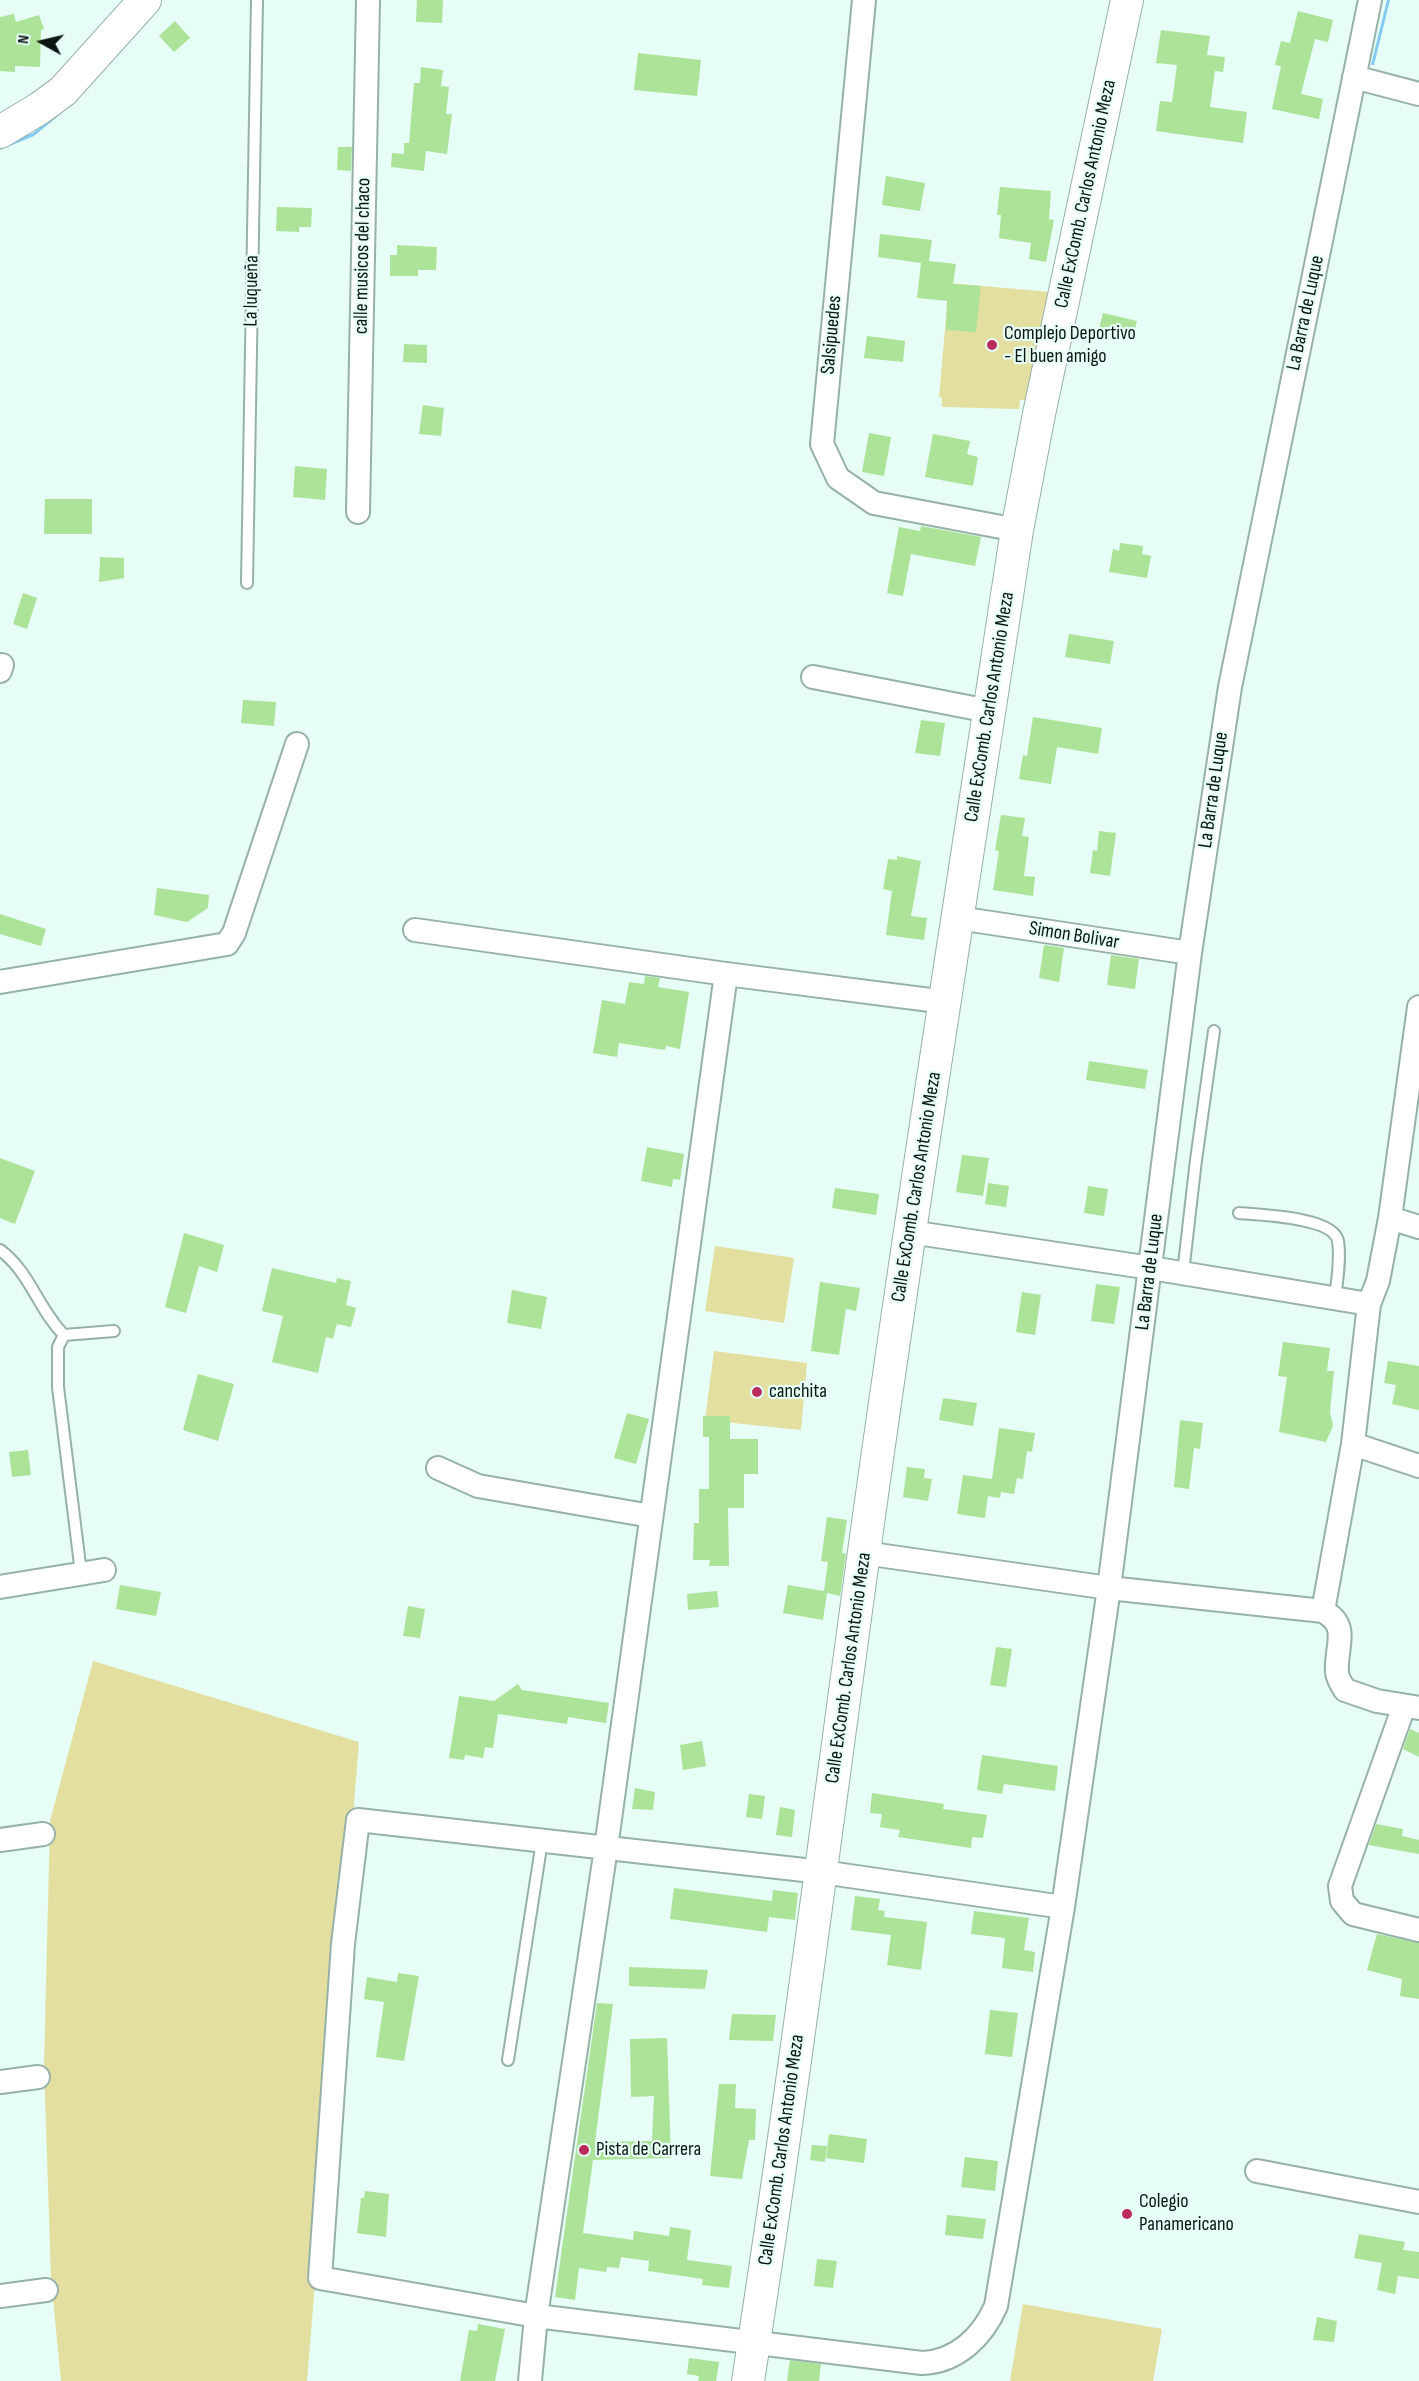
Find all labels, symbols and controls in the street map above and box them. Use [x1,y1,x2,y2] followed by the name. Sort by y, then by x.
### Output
[12,12,72,72] north arrow
[14,34,34,45] text: N
[1050,78,1122,310] street label: Calle ExComb. Carlos Antonio Meza
[350,178,376,334] street label: calle musicos del chaco
[1282,253,1330,373] street label: La Barra de Luque
[239,255,265,327] street label: La luqueña
[817,295,847,375] street label: Salsipuedes
[1004,322,1136,369] place label: Complejo Deportivo - El buen amigo
[985,338,999,352] marker: Complejo Deportivo - El buen amigo
[960,590,1020,824] street label: Calle ExComb. Carlos Antonio Meza
[1194,730,1234,850] street label: La Barra de Luque
[1027,917,1121,955] street label: Simon Bolivar
[887,1070,947,1304] street label: Calle ExComb. Carlos Antonio Meza
[1131,1212,1169,1332] street label: La Barra de Luque
[769,1380,827,1404] place label: canchita
[750,1385,764,1399] marker: canchita
[821,1551,877,1785] street label: Calle ExComb. Carlos Antonio Meza
[754,2033,810,2267] street label: Calle ExComb. Carlos Antonio Meza
[596,2138,701,2162] place label: Pista de Carrera
[577,2143,591,2157] marker: Pista de Carrera
[1139,2190,1234,2237] place label: Colegio Panamericano
[1120,2207,1134,2221] marker: Colegio Panamericano

